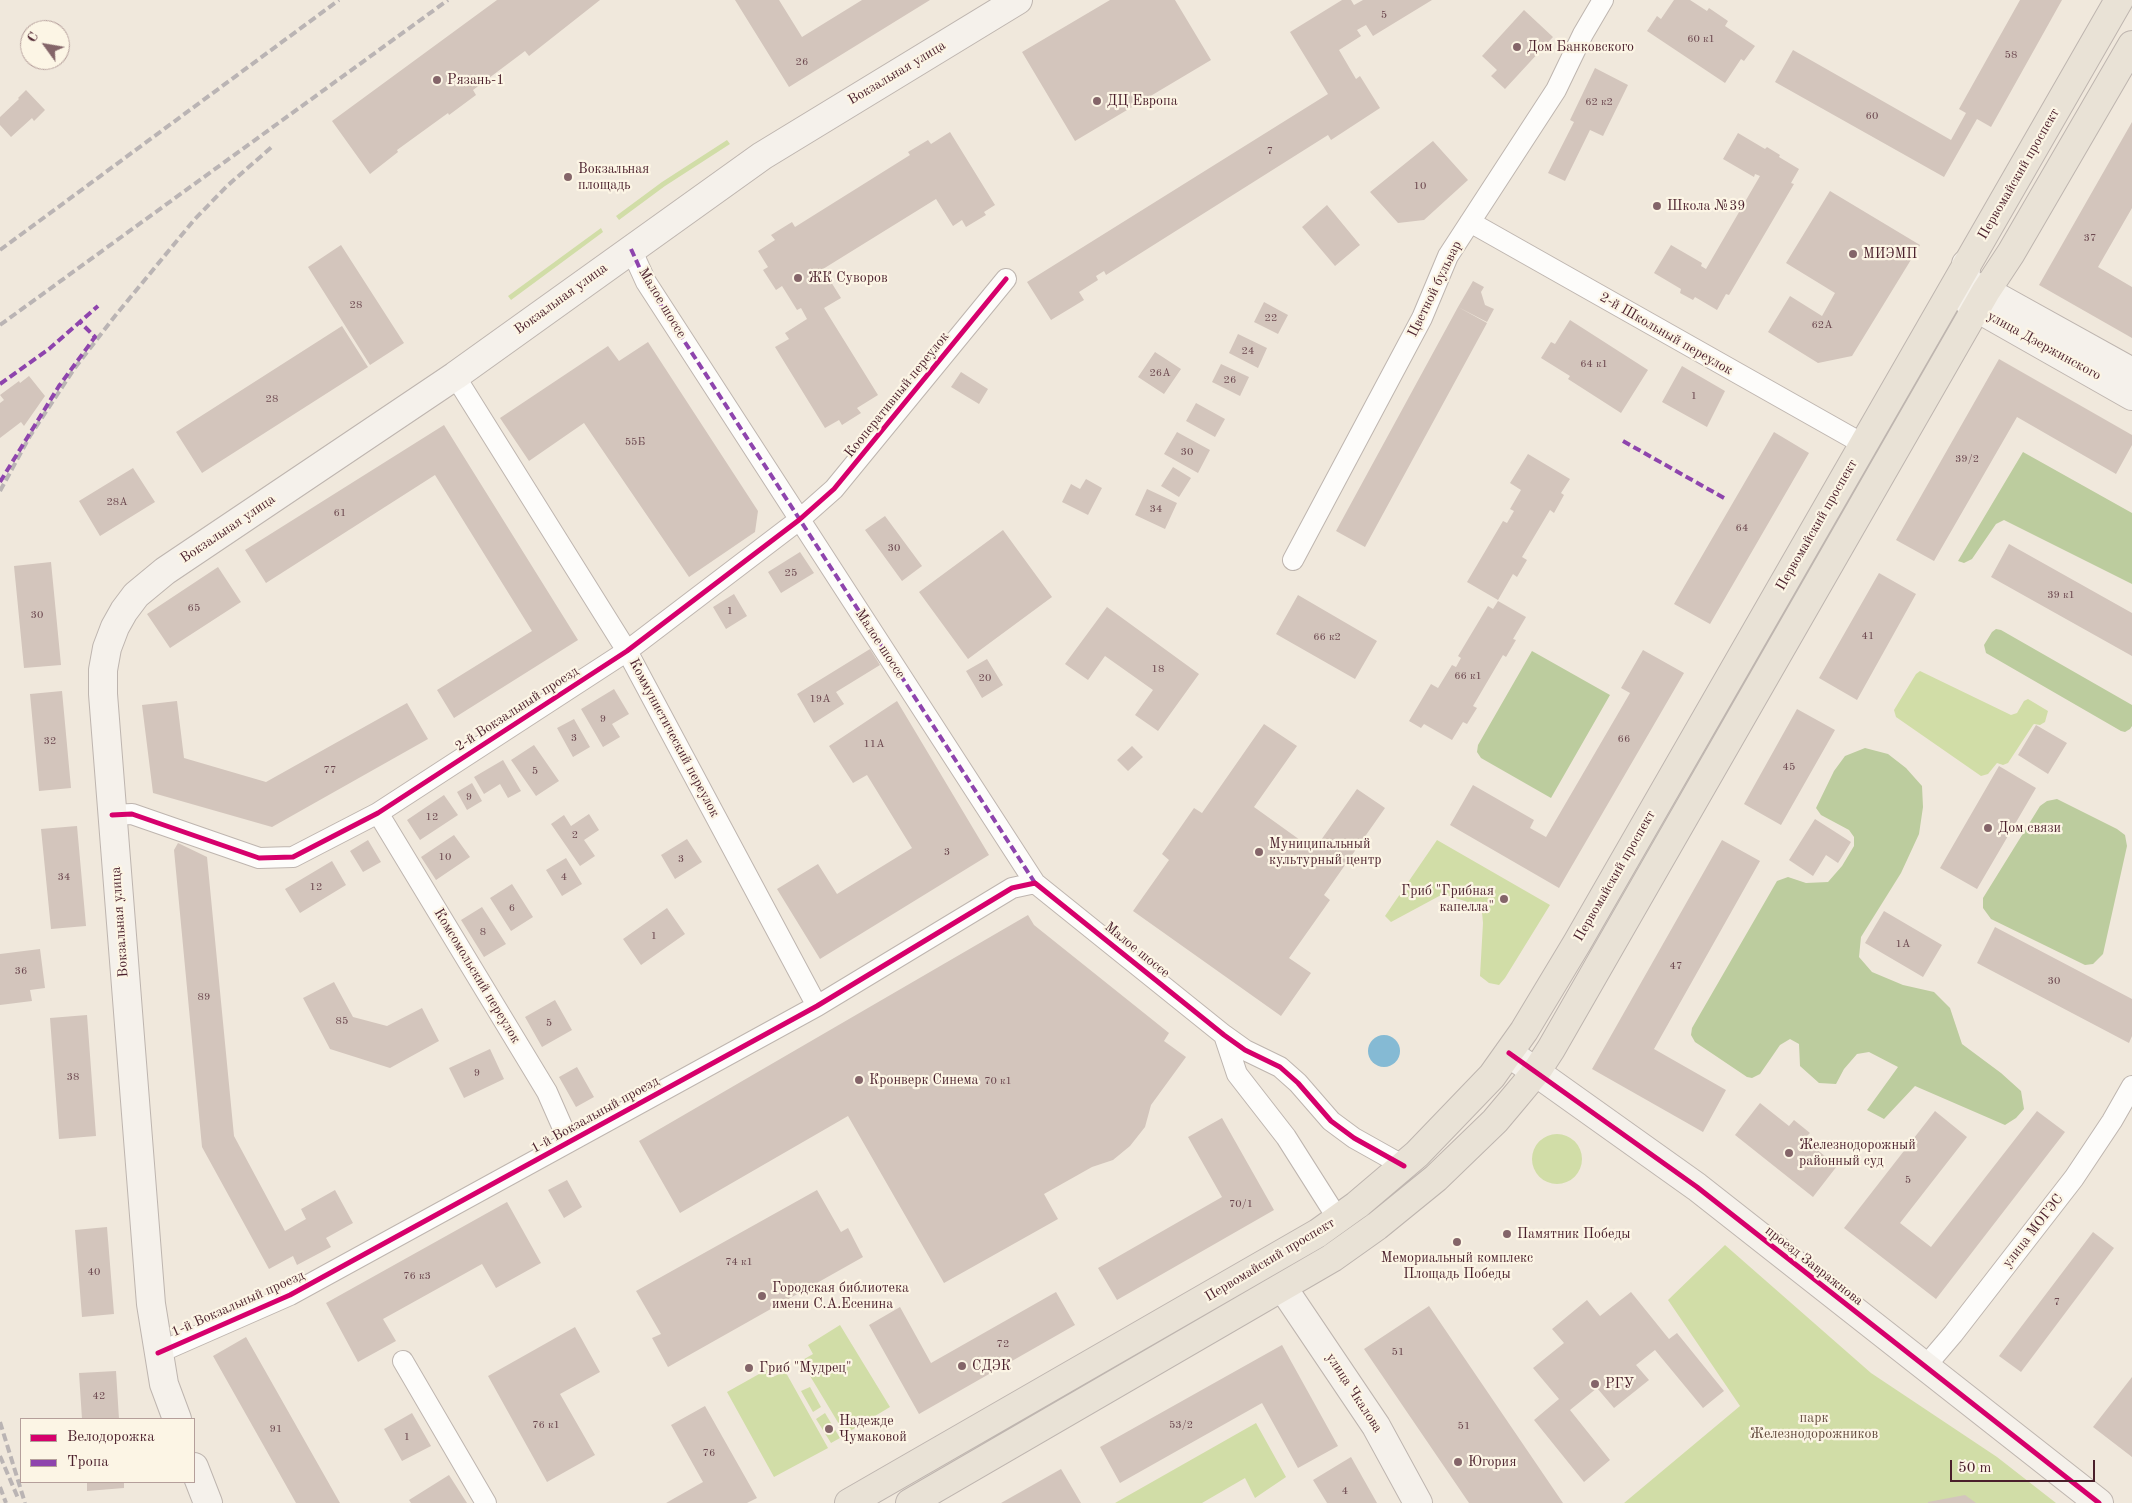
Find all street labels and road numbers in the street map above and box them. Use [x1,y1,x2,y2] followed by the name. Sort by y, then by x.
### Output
[845,37,949,109] street label: Вокзальная улица
[1975,105,2063,243] street label: Первомайский проспект
[1404,238,1466,340] street label: Цветной бульвар
[511,260,611,338] street label: Вокзальная улица
[634,265,690,341] street label: Малое шоссе
[1596,289,1736,379] street label: 2-й Школьный переулок
[1984,308,2104,384] street label: улица Дзержинского
[841,329,953,461] street label: Кооперативный переулок
[1773,456,1861,594] street label: Первомайский проспект
[177,491,279,567] street label: Вокзальная улица
[851,606,909,682] street label: Малое шоссе
[625,656,723,820] street label: Коммунистический переулок
[452,663,582,755] street label: 2-й Вокзальный проезд
[1571,807,1659,945] street label: Первомайский проспект
[108,866,132,978] street label: Вокзальная улица
[430,905,524,1047] street label: Комсомольский переулок
[1101,919,1173,981] street label: Малое шоссе
[528,1073,662,1157] street label: 1-й Вокзальный проезд
[1999,1191,2067,1271] street label: улица МОГЭС
[1202,1214,1338,1306] street label: Первомайский проспект
[1762,1222,1866,1310] street label: проезд Завражнова
[169,1267,307,1341] street label: 1-й Вокзальный проезд
[1322,1350,1386,1436] street label: улица Чкалова

